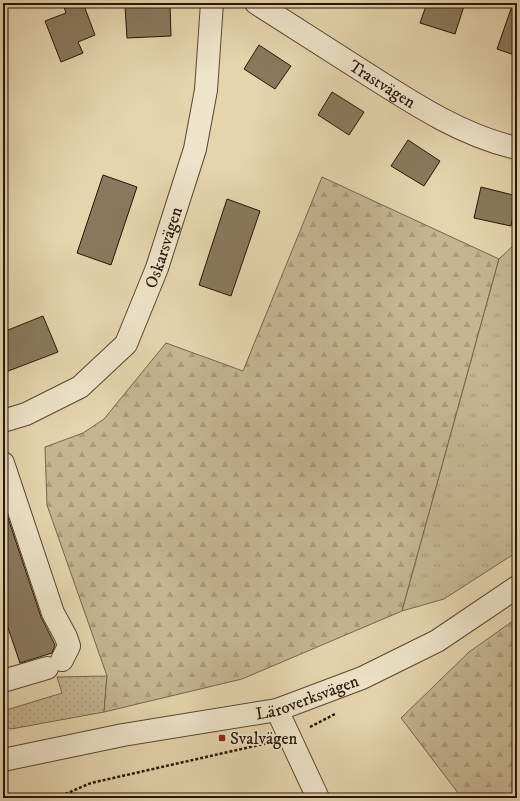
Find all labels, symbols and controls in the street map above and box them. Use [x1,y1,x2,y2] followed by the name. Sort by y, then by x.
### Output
[344,55,419,114] street label: Trastvägen
[140,204,188,292] street label: Oskarsvägen
[254,670,362,725] street label: Läroverksvägen
[230,728,297,750] place label: Svalvägen
[217,733,227,743] marker: Svalvägen

